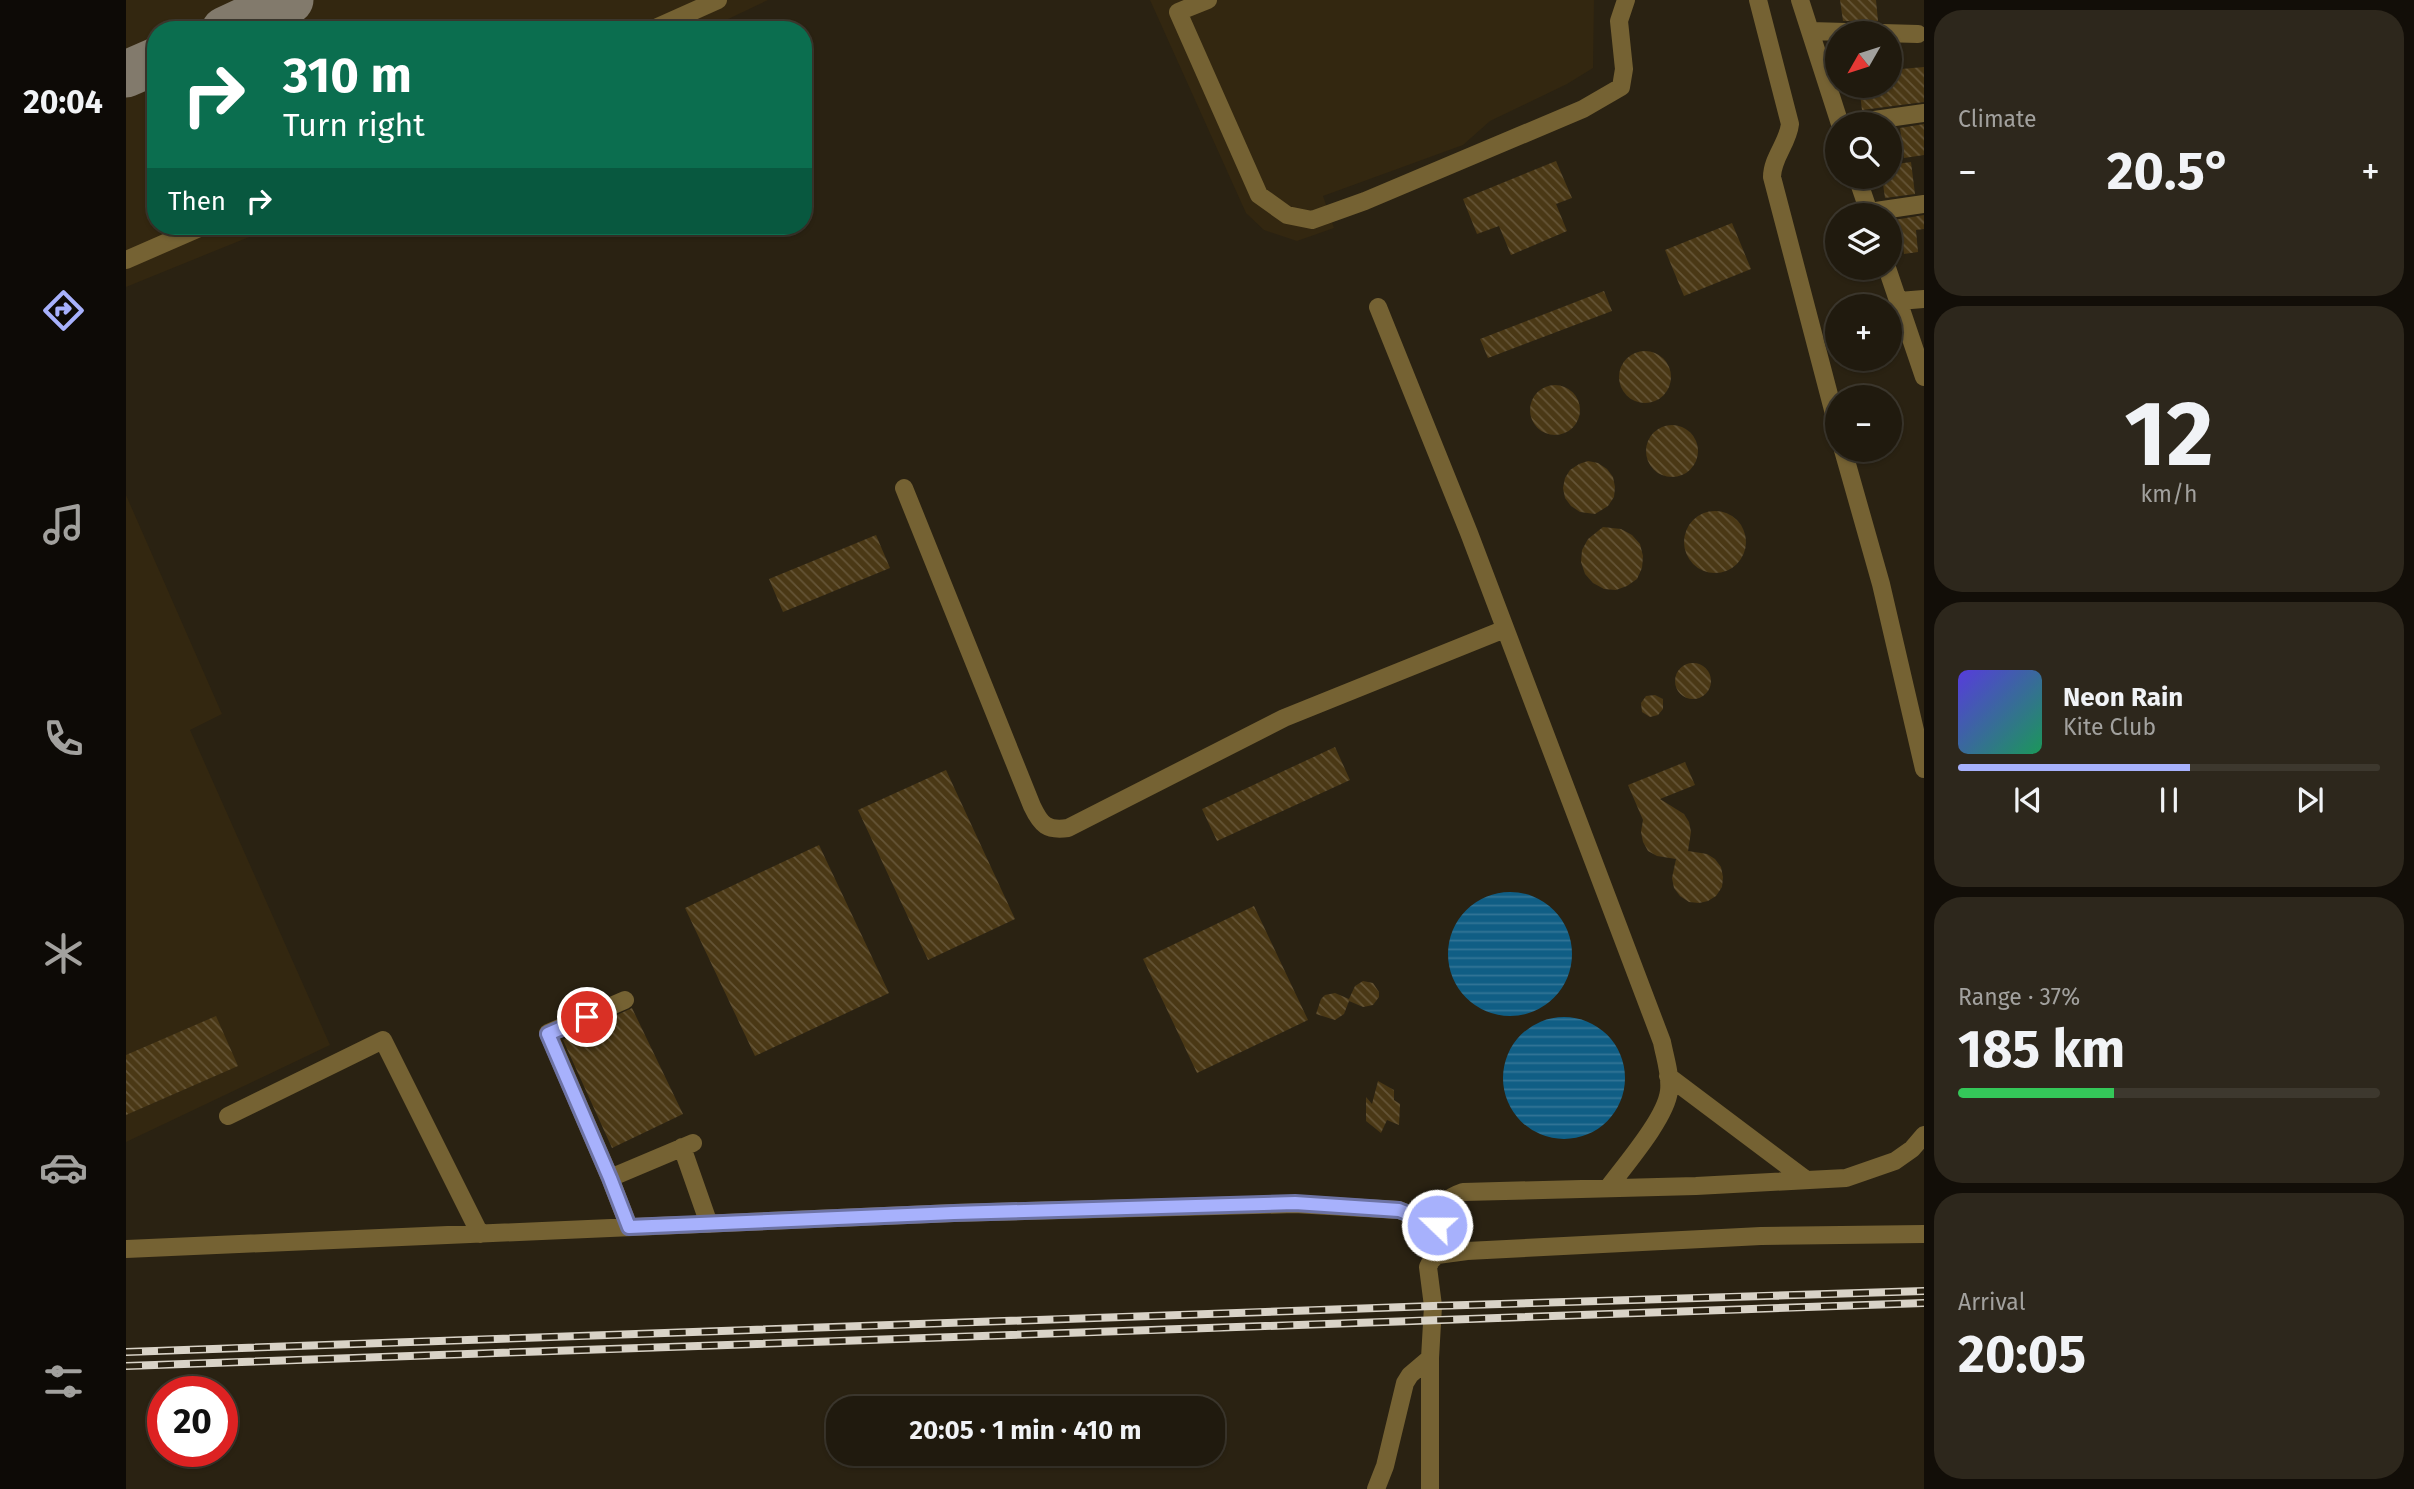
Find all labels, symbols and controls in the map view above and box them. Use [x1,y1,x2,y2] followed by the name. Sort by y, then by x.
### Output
[1825,21,1902,98] north arrow
[1825,21,1902,462] map controls
[283,46,412,105] text: 310 m
[168,49,259,140] icon: right
[23,83,103,121] text: 20:04
[1958,105,2037,133] text: Climate
[283,106,425,144] text: Turn right
[1825,112,1902,189] button: search
[2107,140,2231,203] text: 20.5°
[1958,149,1977,195] text: −
[2361,149,2380,195] text: +
[240,182,278,220] icon: right
[168,186,226,217] text: Then
[1825,203,1902,280] button: layers
[39,286,88,335] icon: directions
[1825,294,1902,371] button: +
[2124,380,2214,489] text: 12
[1825,385,1902,462] button: −
[2141,480,2197,508] text: km/h
[39,500,88,549] icon: music
[2063,682,2183,713] text: Neon Rain
[2063,713,2156,741] text: Kite Club
[39,714,88,763] icon: phone
[2009,781,2047,819] icon: previous
[2150,781,2188,819] icon: pause
[2291,781,2329,819] icon: next
[39,929,88,978] icon: climate
[1958,983,2080,1011] text: Range · 37%
[557,987,617,1047] pin
[568,998,606,1036] icon: arrive
[1958,1018,2125,1081] text: 185 km
[39,1143,88,1192] icon: car
[1400,1188,1474,1262] position arrow
[1958,1288,2025,1316] text: Arrival
[1958,1323,2086,1386] text: 20:05
[39,1357,88,1406] icon: filters
[147,1376,238,1467] speed limit sign: 20
[910,1415,1141,1446] text: 20:05 · 1 min · 410 m

